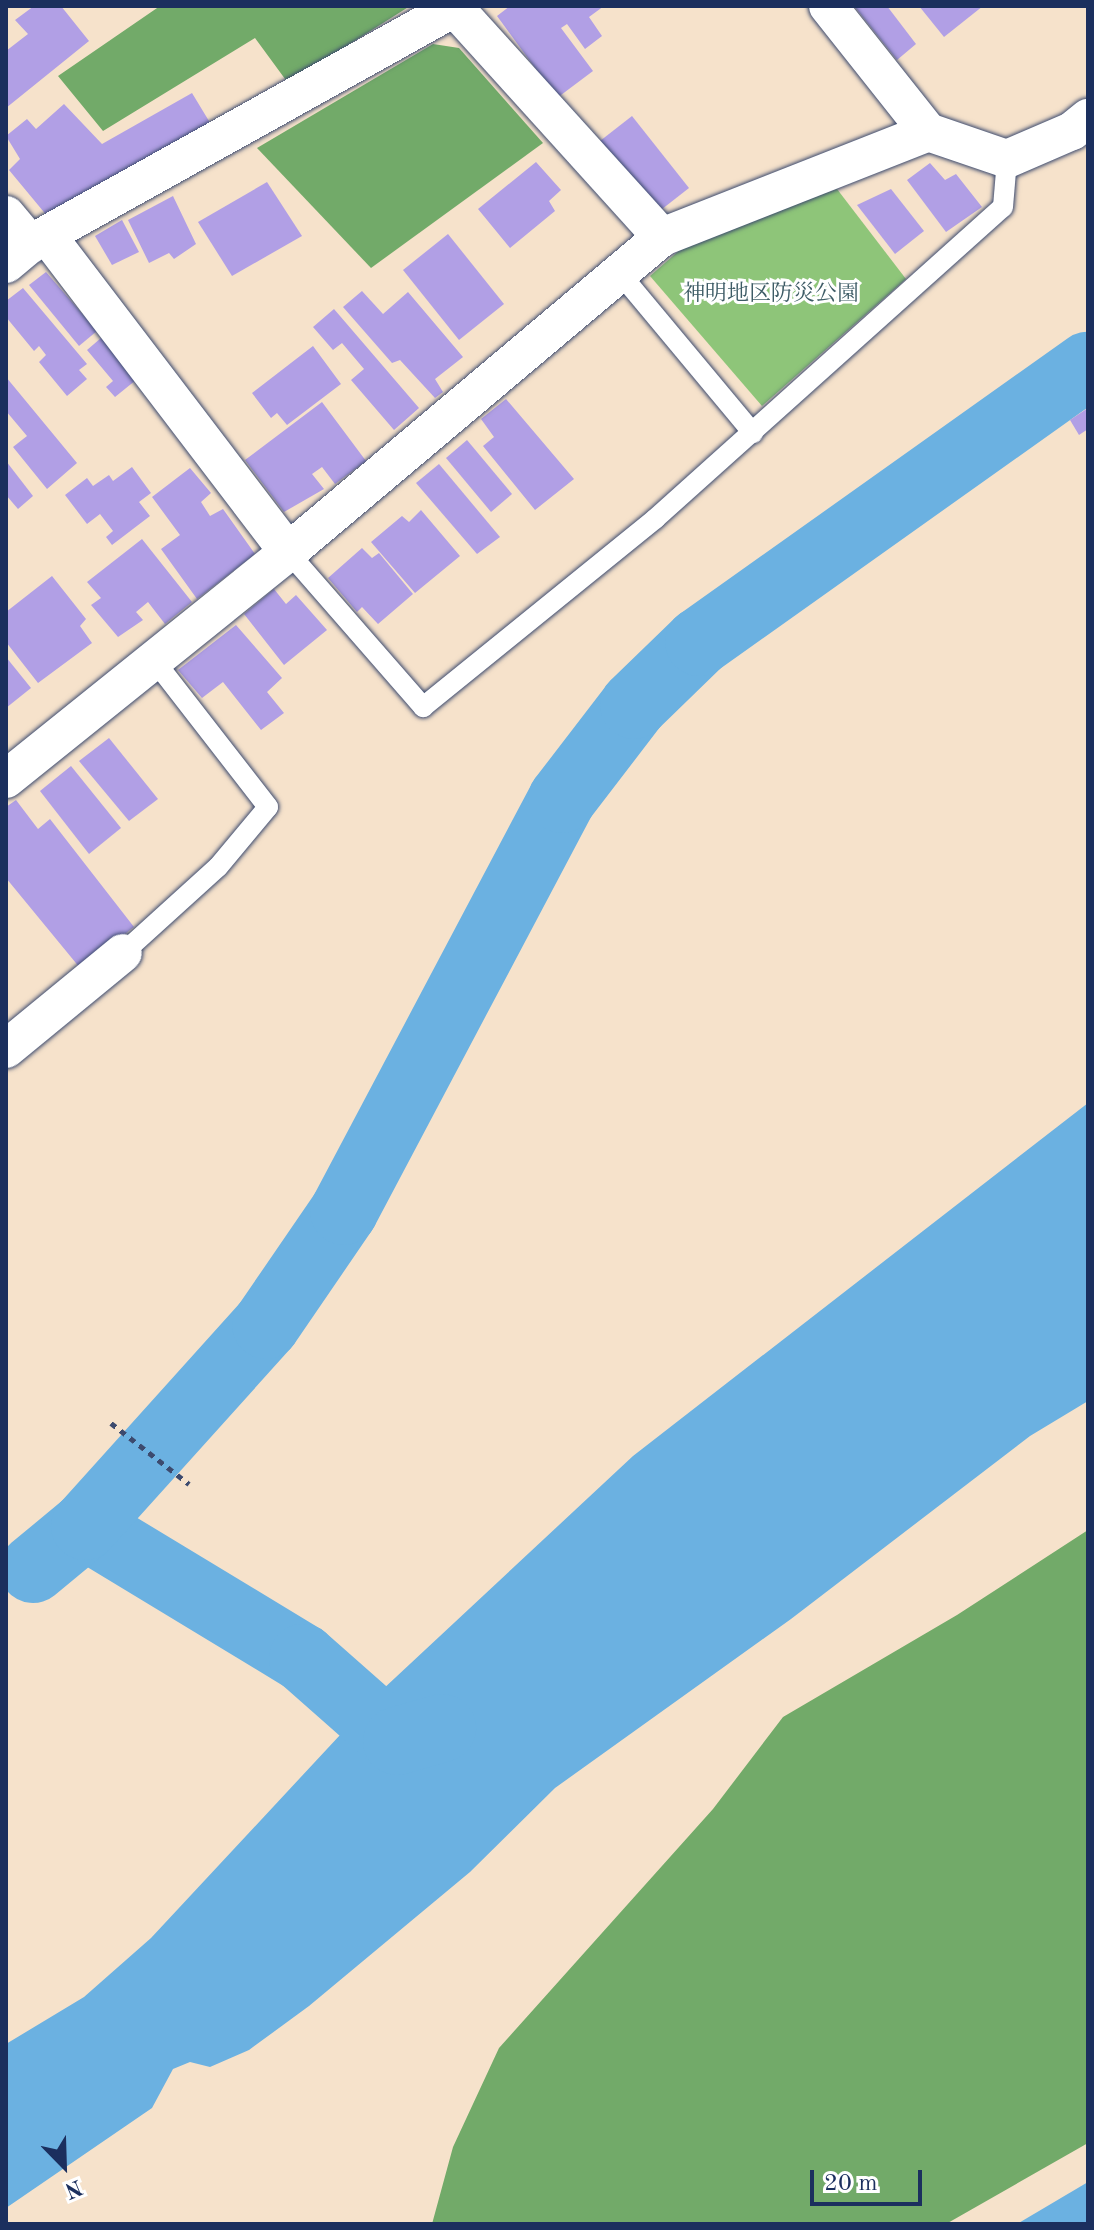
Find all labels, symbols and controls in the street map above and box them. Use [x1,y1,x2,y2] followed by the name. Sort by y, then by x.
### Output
[683,282,859,308] park label: 神明地区防災公園
[24,2126,104,2206] north arrow
[814,2154,926,2204] scale bar
[824,2172,878,2196] text: 20 m
[61,2175,85,2202] text: N

